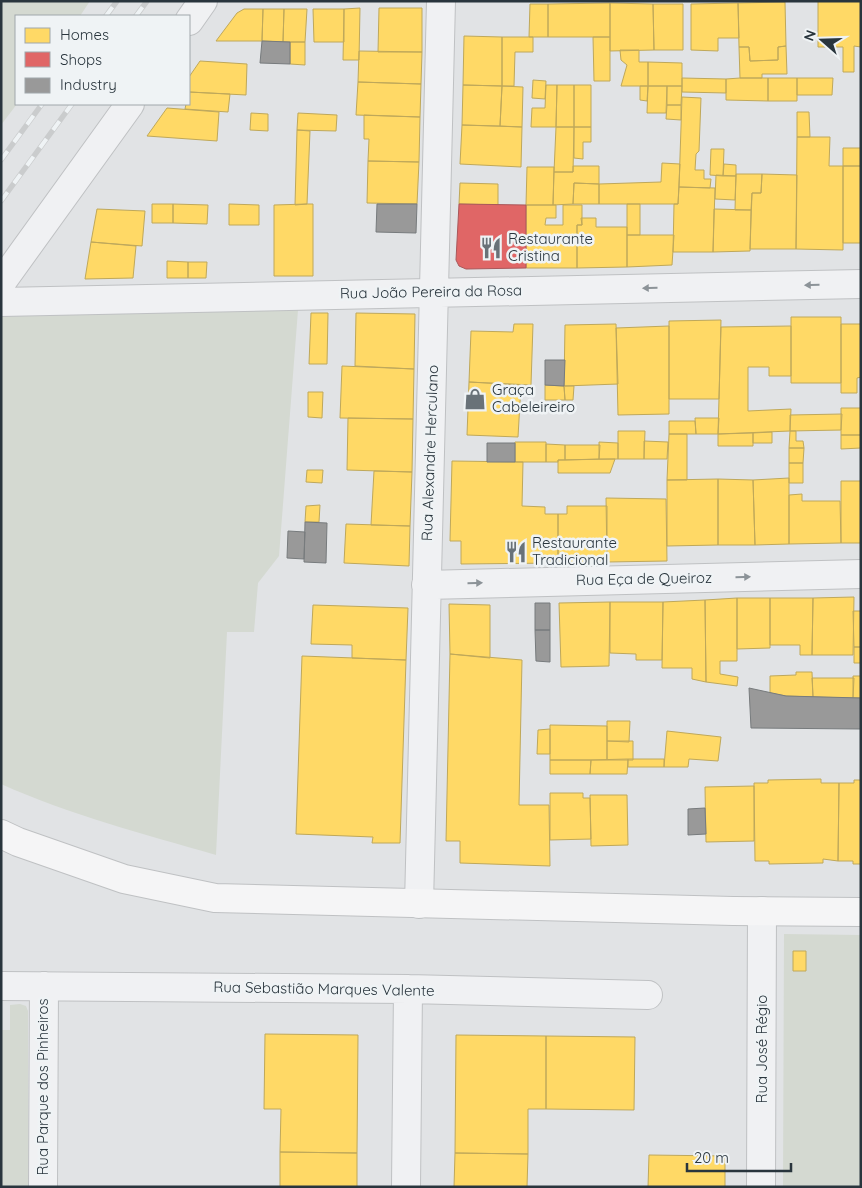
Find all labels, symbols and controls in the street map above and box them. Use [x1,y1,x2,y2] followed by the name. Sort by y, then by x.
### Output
[15,15,190,105] legend
[797,15,847,65] north arrow
[60,25,109,44] text: Homes
[800,28,820,43] text: N
[60,50,102,69] text: Shops
[60,75,117,94] text: Industry
[508,229,593,265] place label: Restaurante Cristina
[478,235,504,261] restaurant icon: Restaurante Cristina
[340,280,522,303] street label: Rua João Pereira da Rosa
[804,281,820,289] one-way arrow
[641,284,657,292] one-way arrow
[417,364,442,541] street label: Rua Alexandre Herculano
[492,380,575,416] place label: Graça Cabeleireiro
[462,386,488,412] shop icon: Graça Cabeleireiro
[532,533,617,569] place label: Restaurante Tradicional
[503,539,529,565] restaurant icon: Restaurante Tradicional
[576,568,712,589] street label: Rua Eça de Queiroz
[735,573,751,581] one-way arrow
[467,579,483,587] one-way arrow
[213,977,435,1000] street label: Rua Sebastião Marques Valente
[752,995,771,1103] street label: Rua José Régio
[33,998,52,1176] street label: Rua Parque dos Pinheiros
[687,1140,791,1172] scale bar
[694,1148,729,1167] text: 20 m

